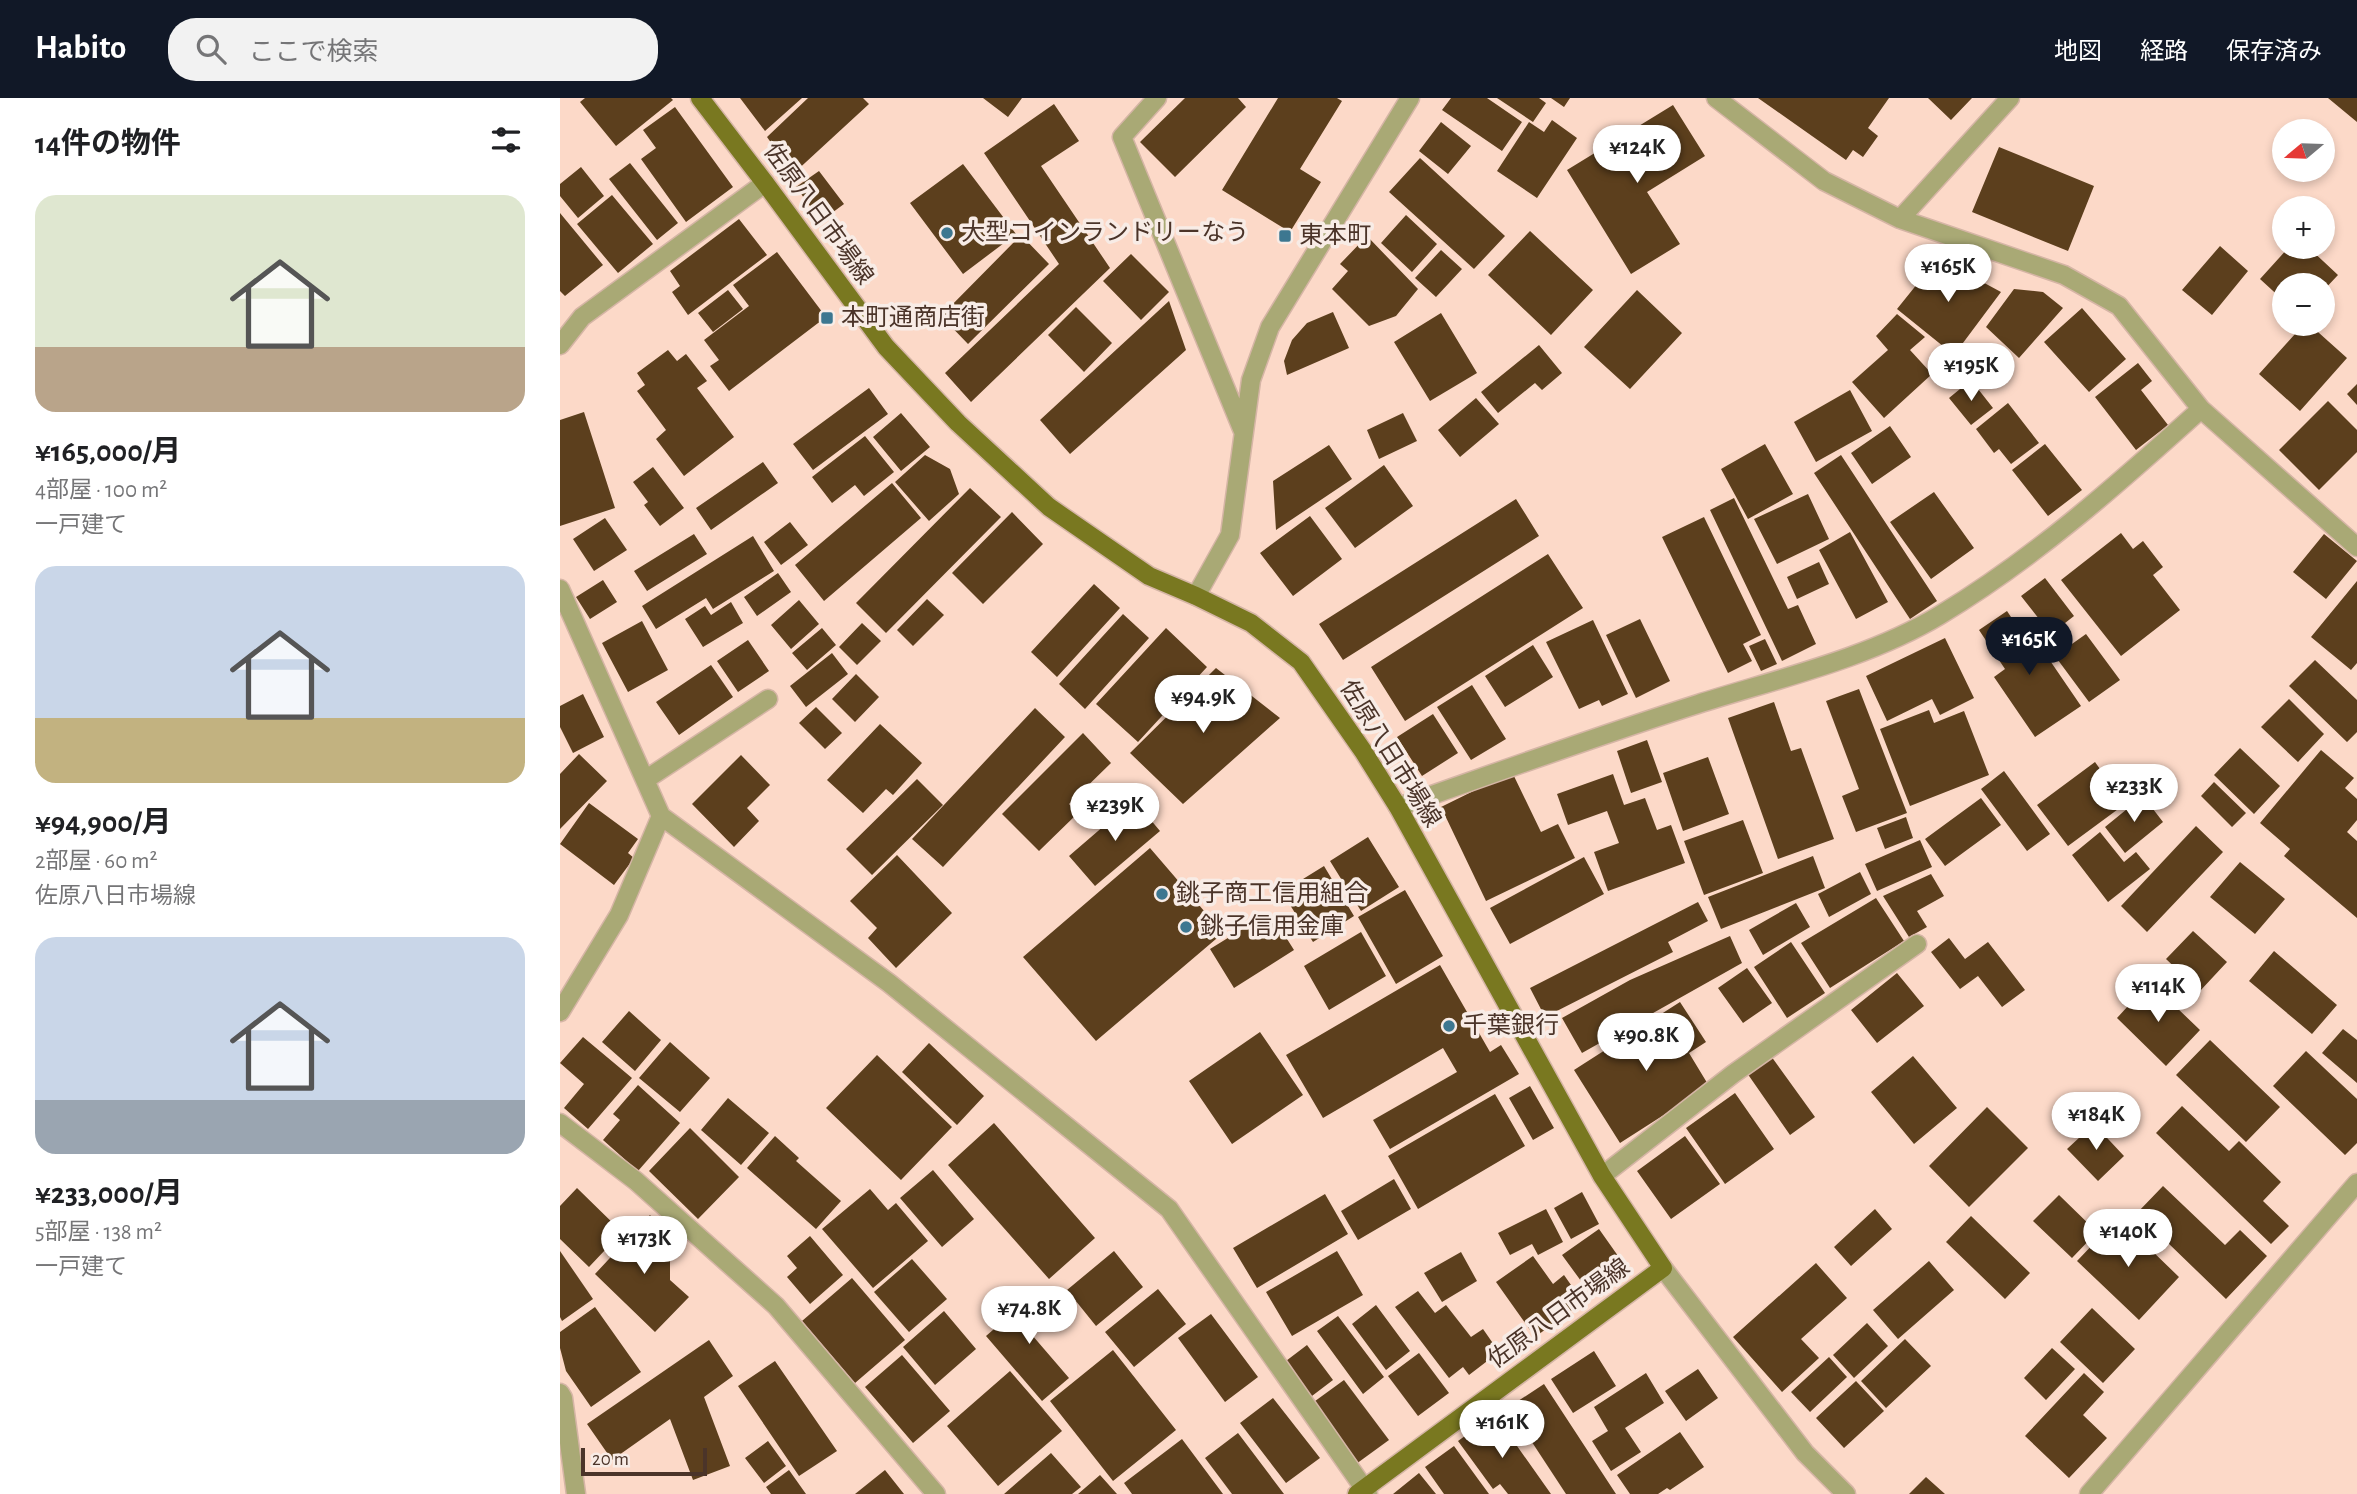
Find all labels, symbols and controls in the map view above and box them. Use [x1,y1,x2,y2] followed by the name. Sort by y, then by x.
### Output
[168,18,658,81] search box
[192,30,230,68] icon: search
[35,32,126,65] text: Habito
[248,39,378,65] text: ここで検索
[2054,40,2102,64] text: 地図
[2140,40,2188,64] text: 経路
[2226,40,2322,64] text: 保存済み
[2272,119,2334,182] north arrow
[2272,119,2335,336] map controls
[487,121,525,159] icon: filters
[1588,126,1686,185] pin: ¥124K
[35,129,181,159] text: 14件の物件
[1609,136,1665,159] text: ¥124K
[759,138,879,289] street label: 佐原八日市場線
[2272,196,2335,259] button: +
[961,219,1249,245] place label: 大型コインランドリーなう
[1299,222,1371,248] place label: 東本町
[939,225,955,241] marker: 大型コインランドリーなう
[1277,228,1293,244] marker: 東本町
[217,241,343,367] icon: home
[1899,244,1997,304] pin: ¥165K
[1921,255,1975,278] text: ¥165K
[2272,273,2335,336] button: −
[841,304,985,330] place label: 本町通商店街
[819,310,835,326] marker: 本町通商店街
[1922,344,2020,403] pin: ¥195K
[1944,354,1998,377] text: ¥195K
[35,437,181,467] text: ¥165,000/月
[35,479,167,502] text: 4部屋 · 100 m²
[35,514,127,537] text: 一戸建て
[217,612,343,738] icon: home
[1980,618,2078,677] pin: ¥165K
[2002,628,2056,651] text: ¥165K
[1335,675,1446,832] street label: 佐原八日市場線
[1146,676,1260,735] pin: ¥94.9K
[1171,686,1235,709] text: ¥94.9K
[2085,764,2183,824] pin: ¥233K
[2106,775,2162,798] text: ¥233K
[1066,784,1164,843] pin: ¥239K
[1086,794,1144,817] text: ¥239K
[35,808,172,838] text: ¥94,900/月
[35,850,158,873] text: 2部屋 · 60 m²
[1176,880,1368,906] place label: 銚子商工信用組合
[35,885,196,908] text: 佐原八日市場線
[1154,886,1170,902] marker: 銚子商工信用組合
[1200,913,1344,939] place label: 銚子信用金庫
[1178,919,1194,935] marker: 銚子信用金庫
[2109,964,2207,1024] pin: ¥114K
[2131,975,2185,998] text: ¥114K
[217,983,343,1109] icon: home
[1463,1012,1559,1038] place label: 千葉銀行
[1589,1014,1703,1073] pin: ¥90.8K
[1441,1018,1457,1034] marker: 千葉銀行
[1613,1024,1679,1047] text: ¥90.8K
[2047,1093,2145,1152] pin: ¥184K
[2068,1103,2124,1126] text: ¥184K
[35,1179,183,1209] text: ¥233,000/月
[2079,1210,2177,1269] pin: ¥140K
[595,1216,693,1276] pin: ¥173K
[2099,1220,2157,1243] text: ¥140K
[35,1221,162,1244] text: 5部屋 · 138 m²
[617,1227,671,1250] text: ¥173K
[1483,1253,1634,1373] street label: 佐原八日市場線
[35,1256,127,1279] text: 一戸建て
[972,1286,1086,1346] pin: ¥74.8K
[997,1297,1061,1320] text: ¥74.8K
[1453,1400,1551,1460] pin: ¥161K
[1475,1411,1529,1434] text: ¥161K
[581,1445,707,1477] scale bar
[592,1450,629,1469] text: 20 m

